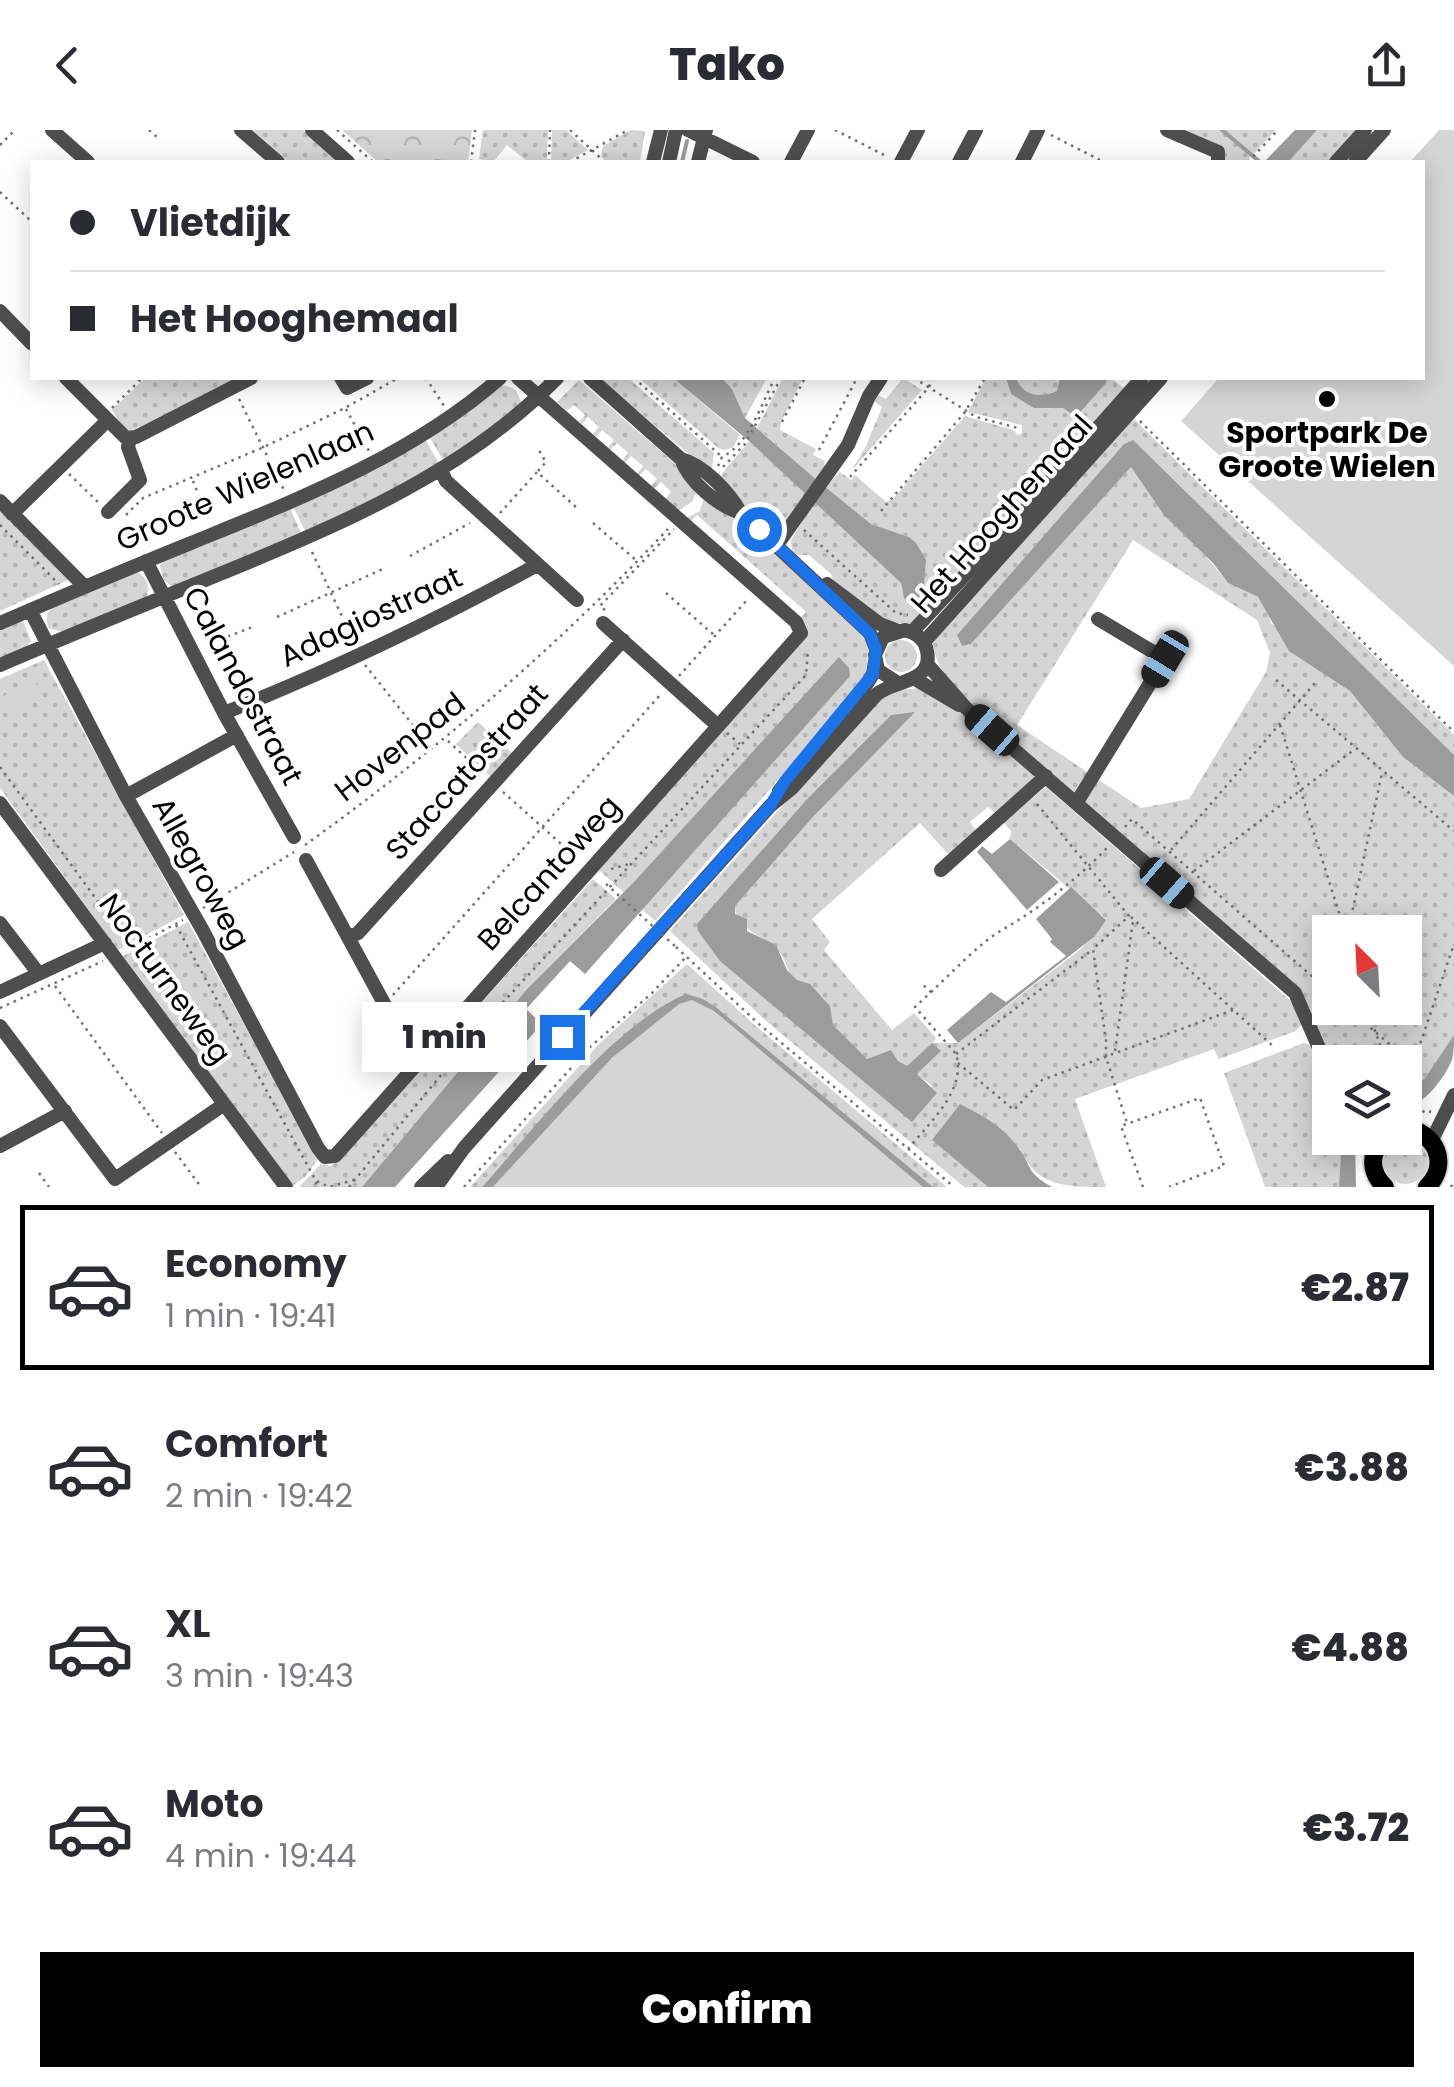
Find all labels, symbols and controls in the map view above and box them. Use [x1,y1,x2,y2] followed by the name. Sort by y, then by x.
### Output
[669,33,785,96] text: Tako
[40,38,95,93] icon: back
[1359,38,1414,93] icon: share
[130,196,291,249] text: Vlietdijk
[130,292,459,345] text: Het Hooghemaal
[1316,388,1338,410] marker: Sportpark De Groote Wielen
[901,405,1103,623] street label: Het Hooghemaal
[109,409,381,562] street label: Groote Wielenlaan
[1218,411,1436,488] place label: Sportpark De Groote Wielen
[737,507,782,552] route start
[272,555,469,678] street label: Adagiostraat
[173,579,314,793] street label: Calandostraat
[1137,626,1193,692] car
[375,674,558,870] street label: Staccatostraat
[325,682,474,811] street label: Hovenpad
[960,699,1024,761] car
[467,786,630,960] street label: Belcantoweg
[142,789,261,957] street label: Allegroweg
[1135,852,1199,914] car
[89,885,242,1073] street label: Nocturneweg
[1312,915,1422,1025] north arrow
[1312,915,1422,1155] map controls
[362,1002,527,1072] callout: 1 min
[402,1014,487,1059] text: 1 min
[540,1015,585,1060] route end
[1312,1045,1422,1155] button: layers
[165,1237,347,1290] text: Economy
[45,1243,135,1333] icon: car
[1301,1261,1409,1314] text: €2.87
[165,1293,337,1338] text: 1 min · 19:41
[165,1417,328,1470] text: Comfort
[45,1423,135,1513] icon: car
[1295,1441,1409,1494] text: €3.88
[165,1473,353,1518] text: 2 min · 19:42
[165,1597,210,1650] text: XL
[45,1603,135,1693] icon: car
[1292,1621,1409,1674] text: €4.88
[165,1653,354,1698] text: 3 min · 19:43
[165,1777,264,1830] text: Moto
[45,1783,135,1873] icon: car
[1303,1801,1409,1854] text: €3.72
[165,1833,356,1878] text: 4 min · 19:44
[40,1952,1414,2067] button: Confirm

